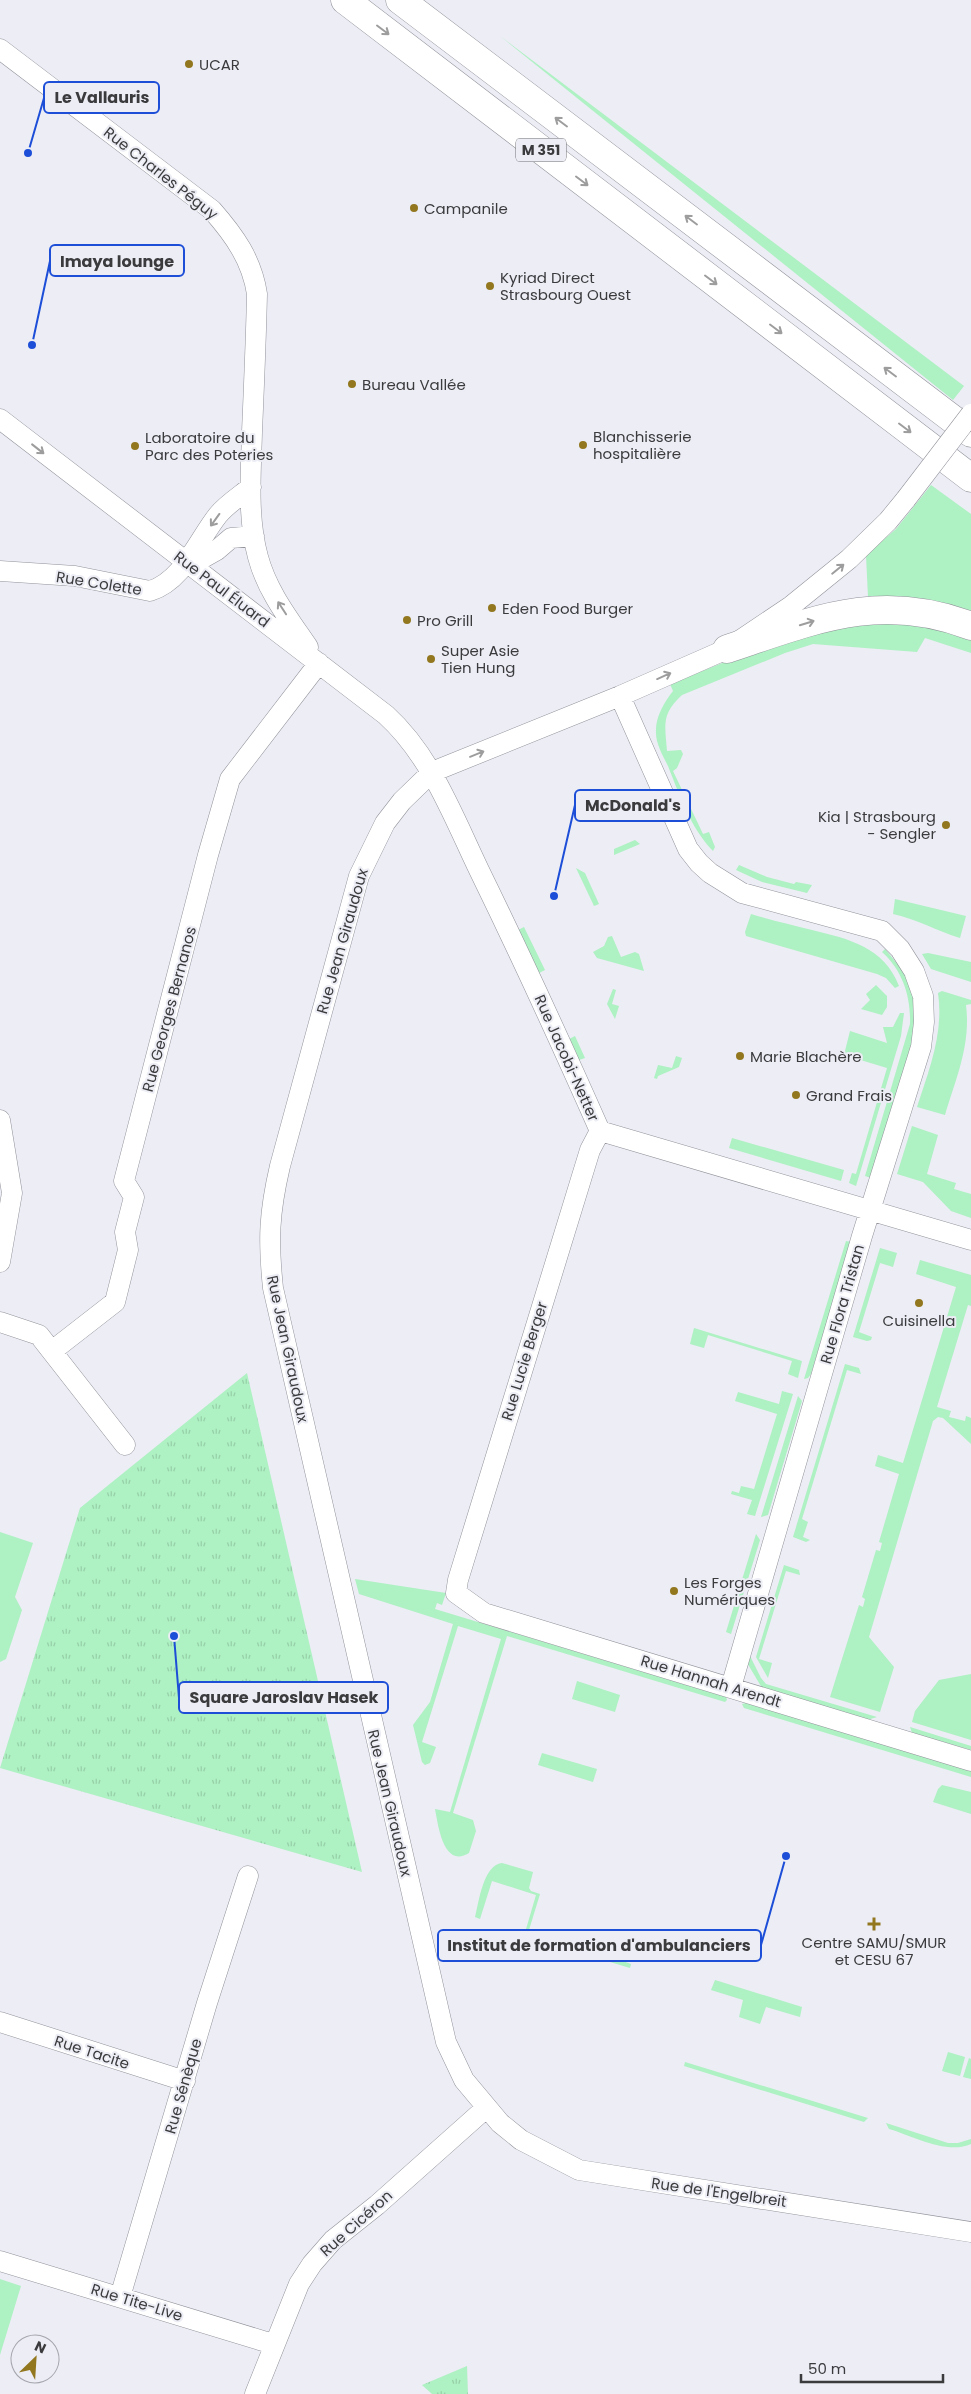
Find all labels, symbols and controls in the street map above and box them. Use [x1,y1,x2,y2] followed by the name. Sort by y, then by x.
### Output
[376,24,389,35] one-way arrow
[199,54,240,75] place label: UCAR
[183,58,195,70] marker: UCAR
[44,82,159,113] callout: Le Vallauris
[54,86,150,109] text: Le Vallauris
[554,117,568,127] one-way arrow
[99,122,223,225] street label: Rue Charles Péguy
[516,138,566,162] road number: M 351
[575,176,589,186] one-way arrow
[424,198,508,219] place label: Campanile
[408,202,420,214] marker: Campanile
[684,215,698,225] one-way arrow
[50,245,184,276] callout: Imaya lounge
[60,250,174,273] text: Imaya lounge
[500,267,631,305] place label: Kyriad Direct Strasbourg Ouest
[705,274,718,285] one-way arrow
[484,280,496,292] marker: Kyriad Direct Strasbourg Ouest
[769,324,783,334] one-way arrow
[884,366,897,377] one-way arrow
[362,374,466,395] place label: Bureau Vallée
[346,378,358,390] marker: Bureau Vallée
[899,422,912,433] one-way arrow
[593,426,692,464] place label: Blanchisserie hospitalière
[145,427,273,465] place label: Laboratoire du Parc des Poteries
[577,439,589,451] marker: Blanchisserie hospitalière
[129,440,141,452] marker: Laboratoire du Parc des Poteries
[32,443,45,454] one-way arrow
[210,513,220,527] one-way arrow
[170,546,274,632] street label: Rue Paul Éluard
[831,563,844,574] one-way arrow
[55,566,143,600] street label: Rue Colette
[502,598,633,619] place label: Eden Food Burger
[276,602,286,616] one-way arrow
[486,602,498,614] marker: Eden Food Burger
[417,610,473,631] place label: Pro Grill
[401,614,413,626] marker: Pro Grill
[799,617,815,627] one-way arrow
[441,640,519,678] place label: Super Asie Tien Hung
[425,653,437,665] marker: Super Asie Tien Hung
[656,671,671,681] one-way arrow
[469,748,484,758] one-way arrow
[575,790,690,821] callout: McDonald's
[585,794,681,817] text: McDonald's
[818,806,936,844] place label: Kia | Strasbourg - Sengler
[940,819,952,831] marker: Kia | Strasbourg - Sengler
[311,866,373,1016] street label: Rue Jean Giraudoux
[137,924,201,1094] street label: Rue Georges Bernanos
[530,991,605,1125] street label: Rue Jacobi-Netter
[750,1046,862,1067] place label: Marie Blachère
[734,1050,746,1062] marker: Marie Blachère
[806,1085,892,1106] place label: Grand Frais
[790,1089,802,1101] marker: Grand Frais
[815,1242,869,1366] street label: Rue Flora Tristan
[262,1273,314,1425] street label: Rue Jean Giraudoux
[913,1297,925,1309] marker: Cuisinella
[496,1299,552,1423] street label: Rue Lucie Berger
[883,1310,955,1331] place label: Cuisinella
[684,1572,775,1610] place label: Les Forges Numériques
[668,1585,680,1597] marker: Les Forges Numériques
[638,1650,784,1712] street label: Rue Hannah Arendt
[179,1682,388,1713] callout: Square Jaroslav Hasek
[190,1686,378,1709] text: Square Jaroslav Hasek
[363,1727,417,1879] street label: Rue Jean Giraudoux
[867,1917,881,1931] marker: Centre SAMU/SMUR et CESU 67
[438,1930,761,1961] callout: Institut de formation d'ambulanciers
[802,1932,946,1970] place label: Centre SAMU/SMUR et CESU 67
[447,1934,751,1957] text: Institut de formation d'ambulanciers
[52,2030,132,2074] street label: Rue Tacite
[159,2036,207,2136] street label: Rue Sénèque
[650,2172,788,2212] street label: Rue de l'Engelbreit
[315,2185,397,2261] street label: Rue Cicéron
[89,2278,185,2326] street label: Rue Tite-Live
[10,2334,60,2384] north arrow
[31,2336,49,2359] text: N
[801,2352,944,2384] scale bar
[808,2358,846,2379] text: 50 m

